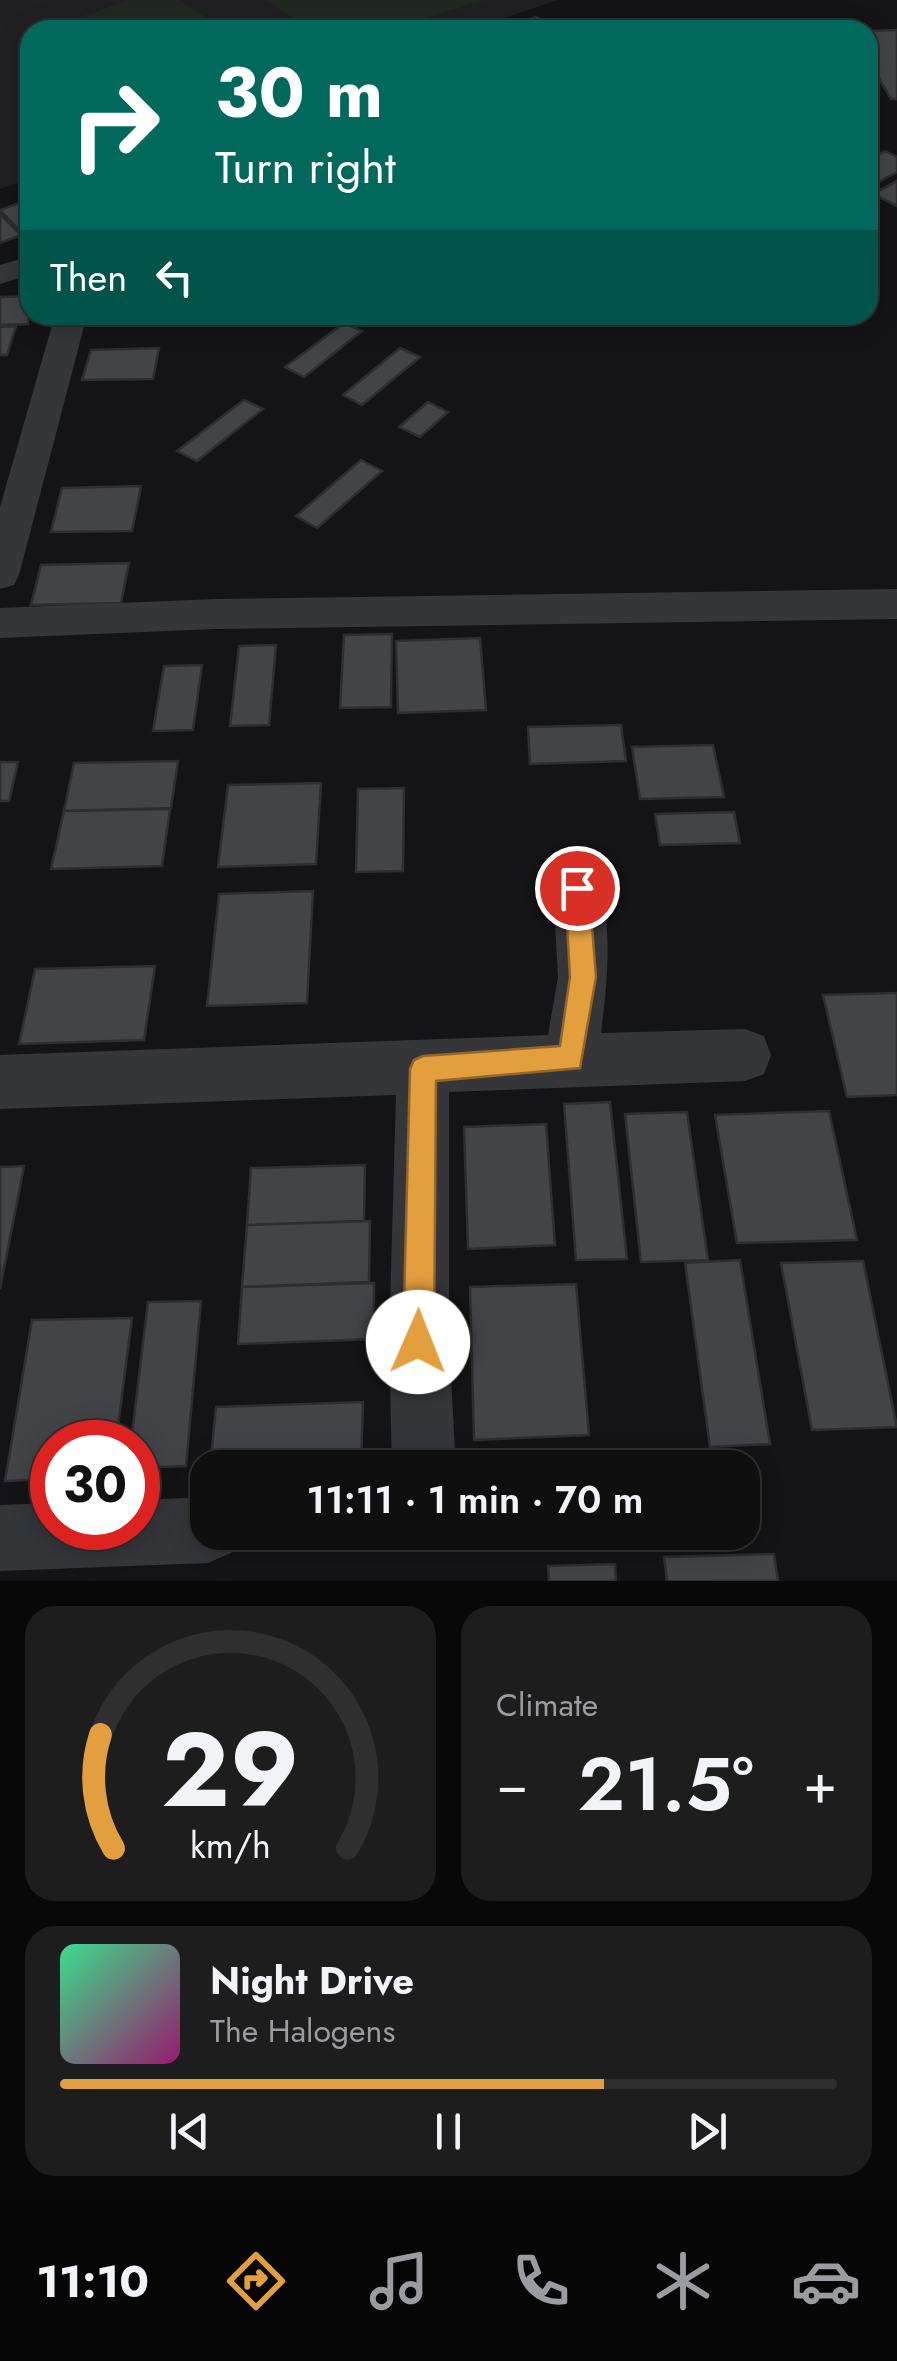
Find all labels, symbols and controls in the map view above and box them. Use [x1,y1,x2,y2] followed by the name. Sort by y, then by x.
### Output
[215,42,383,143] text: 30 m
[50,60,180,190] icon: right
[215,135,396,200] text: Turn right
[50,250,127,305] text: Then
[147,250,202,305] icon: left
[535,846,620,931] pin
[550,861,605,916] icon: arrive
[366,1290,470,1394] position arrow
[30,1420,160,1550] speed limit sign: 30
[307,1472,644,1527] text: 11:11 · 1 min · 70 m
[496,1682,598,1728] text: Climate
[162,1695,299,1845] text: 29
[578,1730,754,1838] text: 21.5°
[496,1744,528,1824] text: −
[803,1744,837,1824] text: +
[190,1820,271,1871] text: km/h
[210,1953,414,2008] text: Night Drive
[210,2008,395,2054] text: The Halogens
[162,2104,217,2159] icon: previous
[421,2104,476,2159] icon: pause
[680,2104,735,2159] icon: next
[221,2246,291,2316] icon: directions
[364,2246,434,2316] icon: music
[506,2246,576,2316] icon: phone
[648,2246,718,2316] icon: climate
[791,2246,861,2316] icon: car
[36,2249,149,2314] text: 11:10

